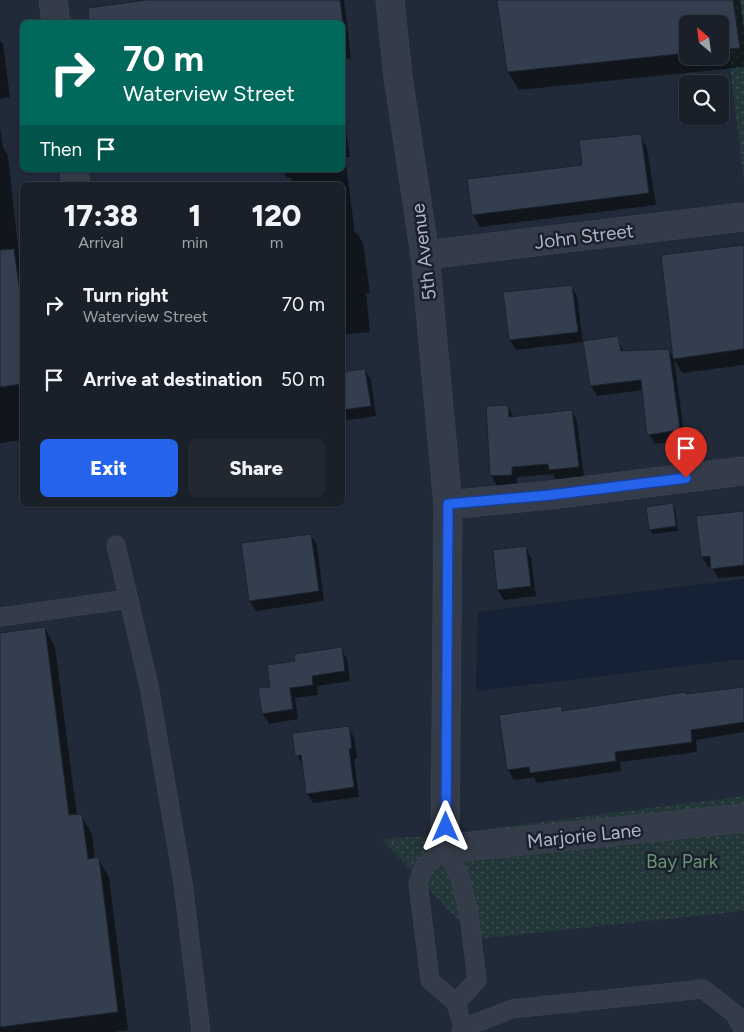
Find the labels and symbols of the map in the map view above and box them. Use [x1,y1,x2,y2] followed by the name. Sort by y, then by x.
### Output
[679,15,729,65] north arrow
[406,202,441,302] street label: 5th Avenue
[533,219,635,254] street label: John Street
[665,427,707,478] pin
[419,800,471,852] position arrow
[526,818,642,853] street label: Marjorie Lane
[646,850,719,873] park label: Bay Park

